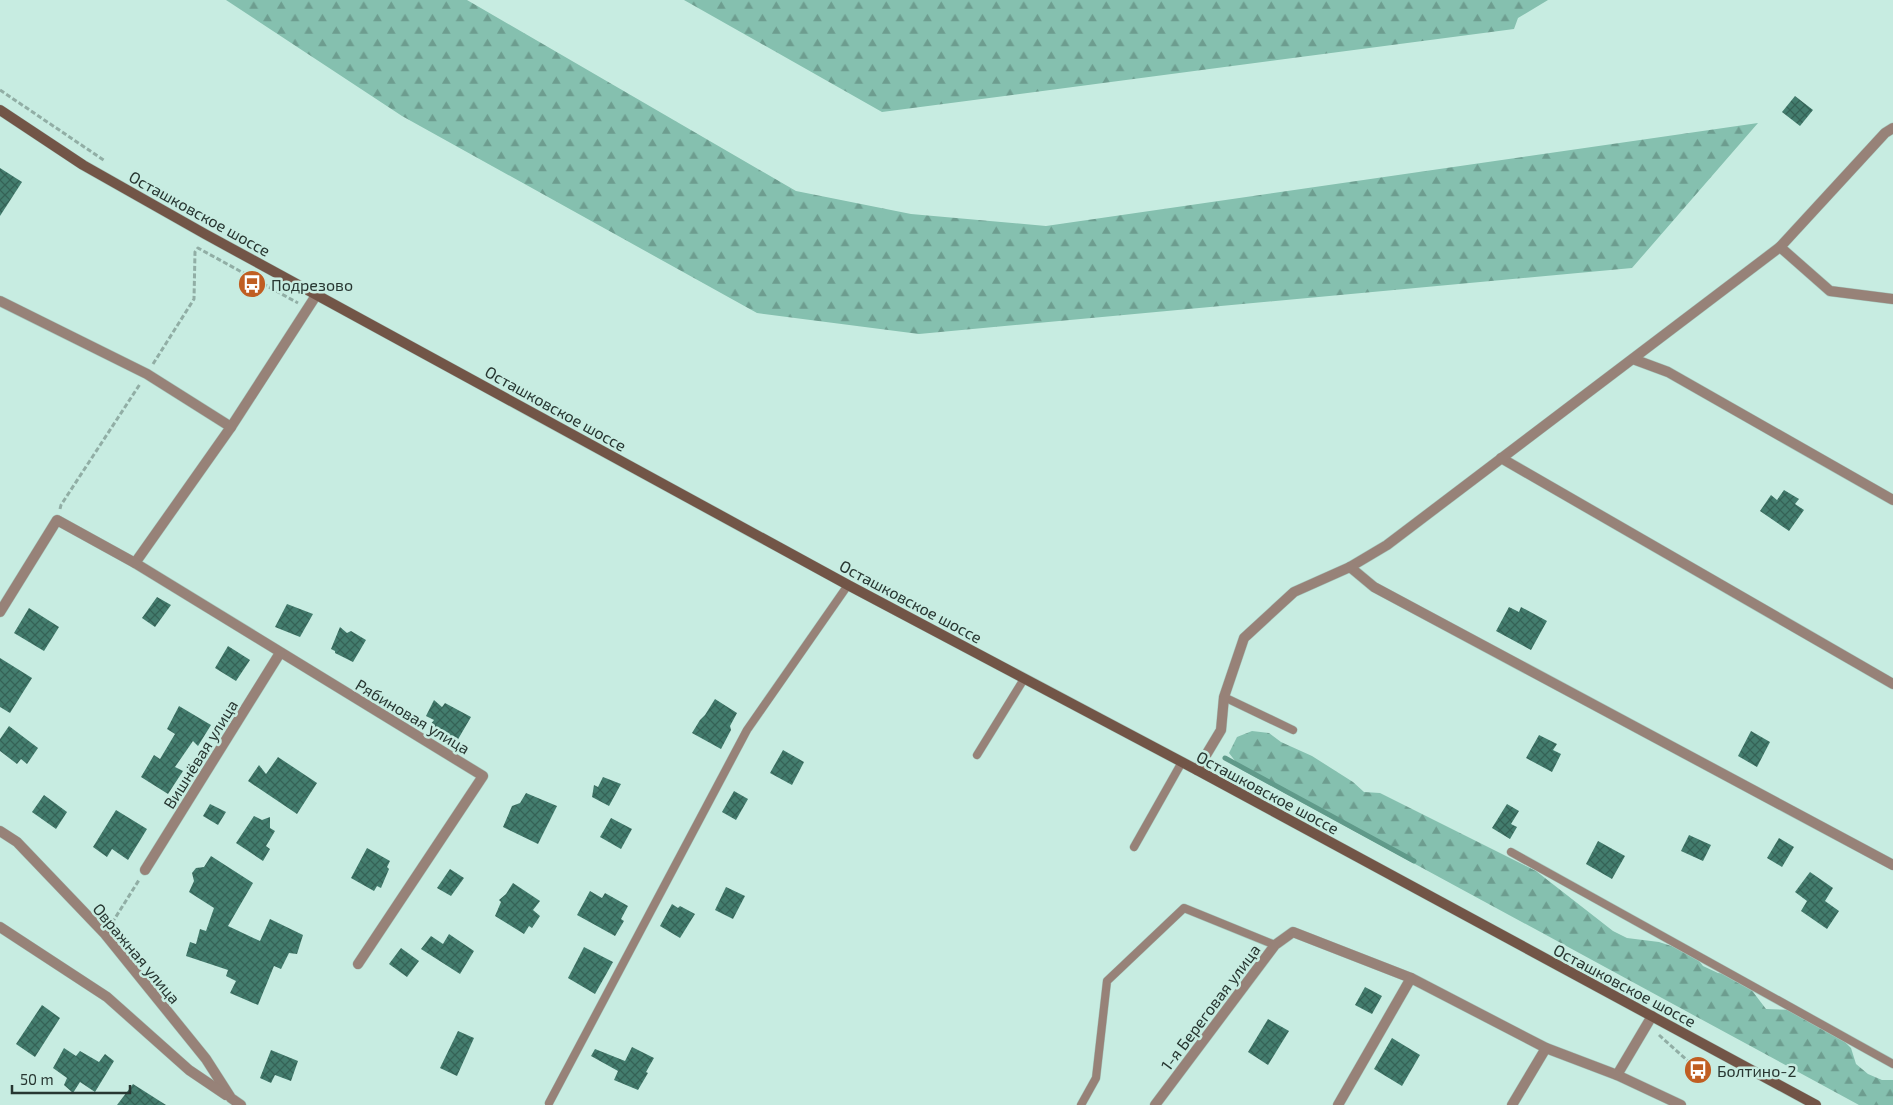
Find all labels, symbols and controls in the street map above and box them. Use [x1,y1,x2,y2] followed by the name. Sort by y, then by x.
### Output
[126,166,274,260] street label: Осташковское шоссе
[237,269,267,299] bus stop icon: Подрезово
[271,275,353,294] place label: Подрезово
[482,361,630,455] street label: Осташковское шоссе
[837,555,985,647] street label: Осташковское шоссе
[352,674,474,758] street label: Рябиновая улица
[159,696,242,812] street label: Вишнёвая улица
[1194,746,1342,838] street label: Осташковское шоссе
[89,899,185,1008] street label: Овражная улица
[1551,939,1699,1031] street label: Осташковское шоссе
[1156,940,1264,1074] street label: 1-я Береговая улица
[1683,1055,1713,1085] bus stop icon: Болтино-2
[1717,1061,1796,1080] place label: Болтино-2
[12,1062,130,1094] scale bar
[20,1070,54,1088] text: 50 m

